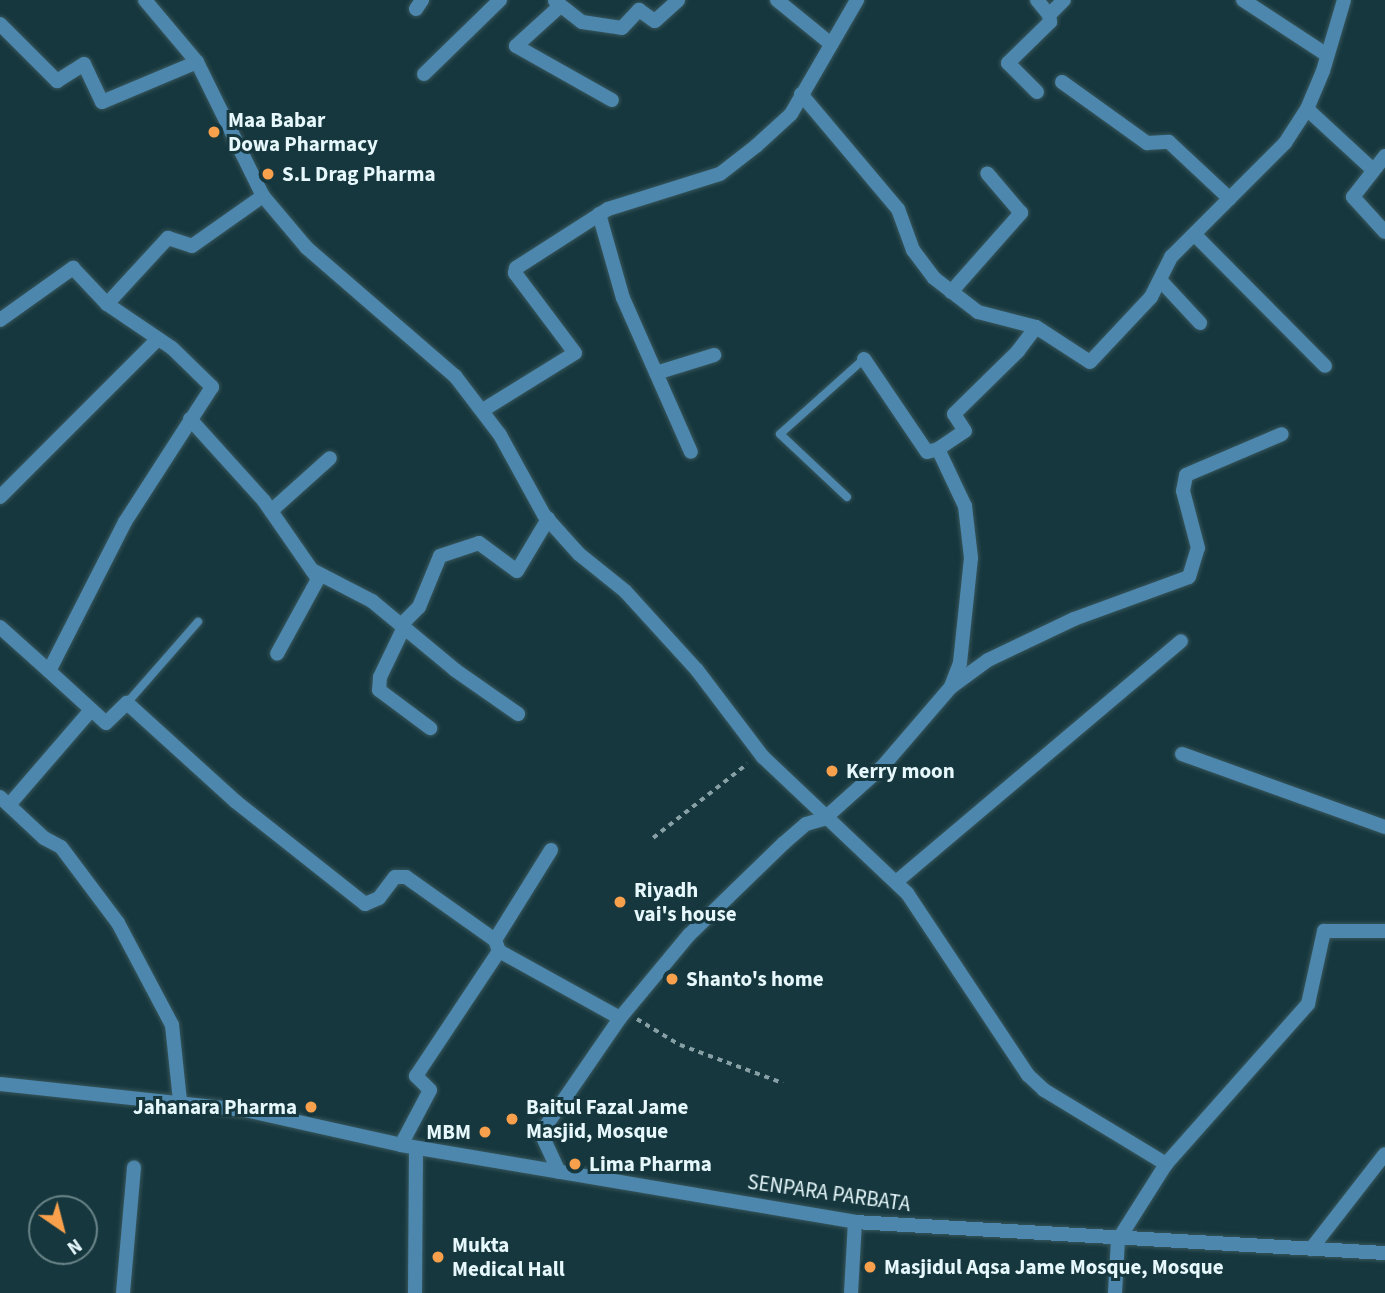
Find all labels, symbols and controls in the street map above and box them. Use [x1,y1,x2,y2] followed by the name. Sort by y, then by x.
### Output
[228,107,378,157] place label: Maa Babar Dowa Pharmacy
[206,124,222,140] marker: Maa Babar Dowa Pharmacy
[282,161,436,187] place label: S.L Drag Pharma
[260,166,276,182] marker: S.L Drag Pharma
[846,758,955,784] place label: Kerry moon
[824,763,840,779] marker: Kerry moon
[634,877,737,927] place label: Riyadh vai's house
[612,894,628,910] marker: Riyadh vai's house
[686,966,824,992] place label: Shanto's home
[664,971,680,987] marker: Shanto's home
[133,1094,297,1120] place label: Jahanara Pharma
[526,1094,688,1144] place label: Baitul Fazal Jame Masjid, Mosque
[303,1099,319,1115] marker: Jahanara Pharma
[504,1111,520,1127] marker: Baitul Fazal Jame Masjid, Mosque
[426,1119,471,1145] place label: MBM
[477,1124,493,1140] marker: MBM
[589,1151,712,1177] place label: Lima Pharma
[567,1156,583,1172] marker: Lima Pharma
[746,1169,912,1217] street label: SENPARA PARBATA
[28,1195,98,1265] north arrow
[61,1231,87,1261] text: N
[452,1232,565,1282] place label: Mukta Medical Hall
[430,1249,446,1265] marker: Mukta Medical Hall
[884,1254,1224,1280] place label: Masjidul Aqsa Jame Mosque, Mosque
[862,1259,878,1275] marker: Masjidul Aqsa Jame Mosque, Mosque

